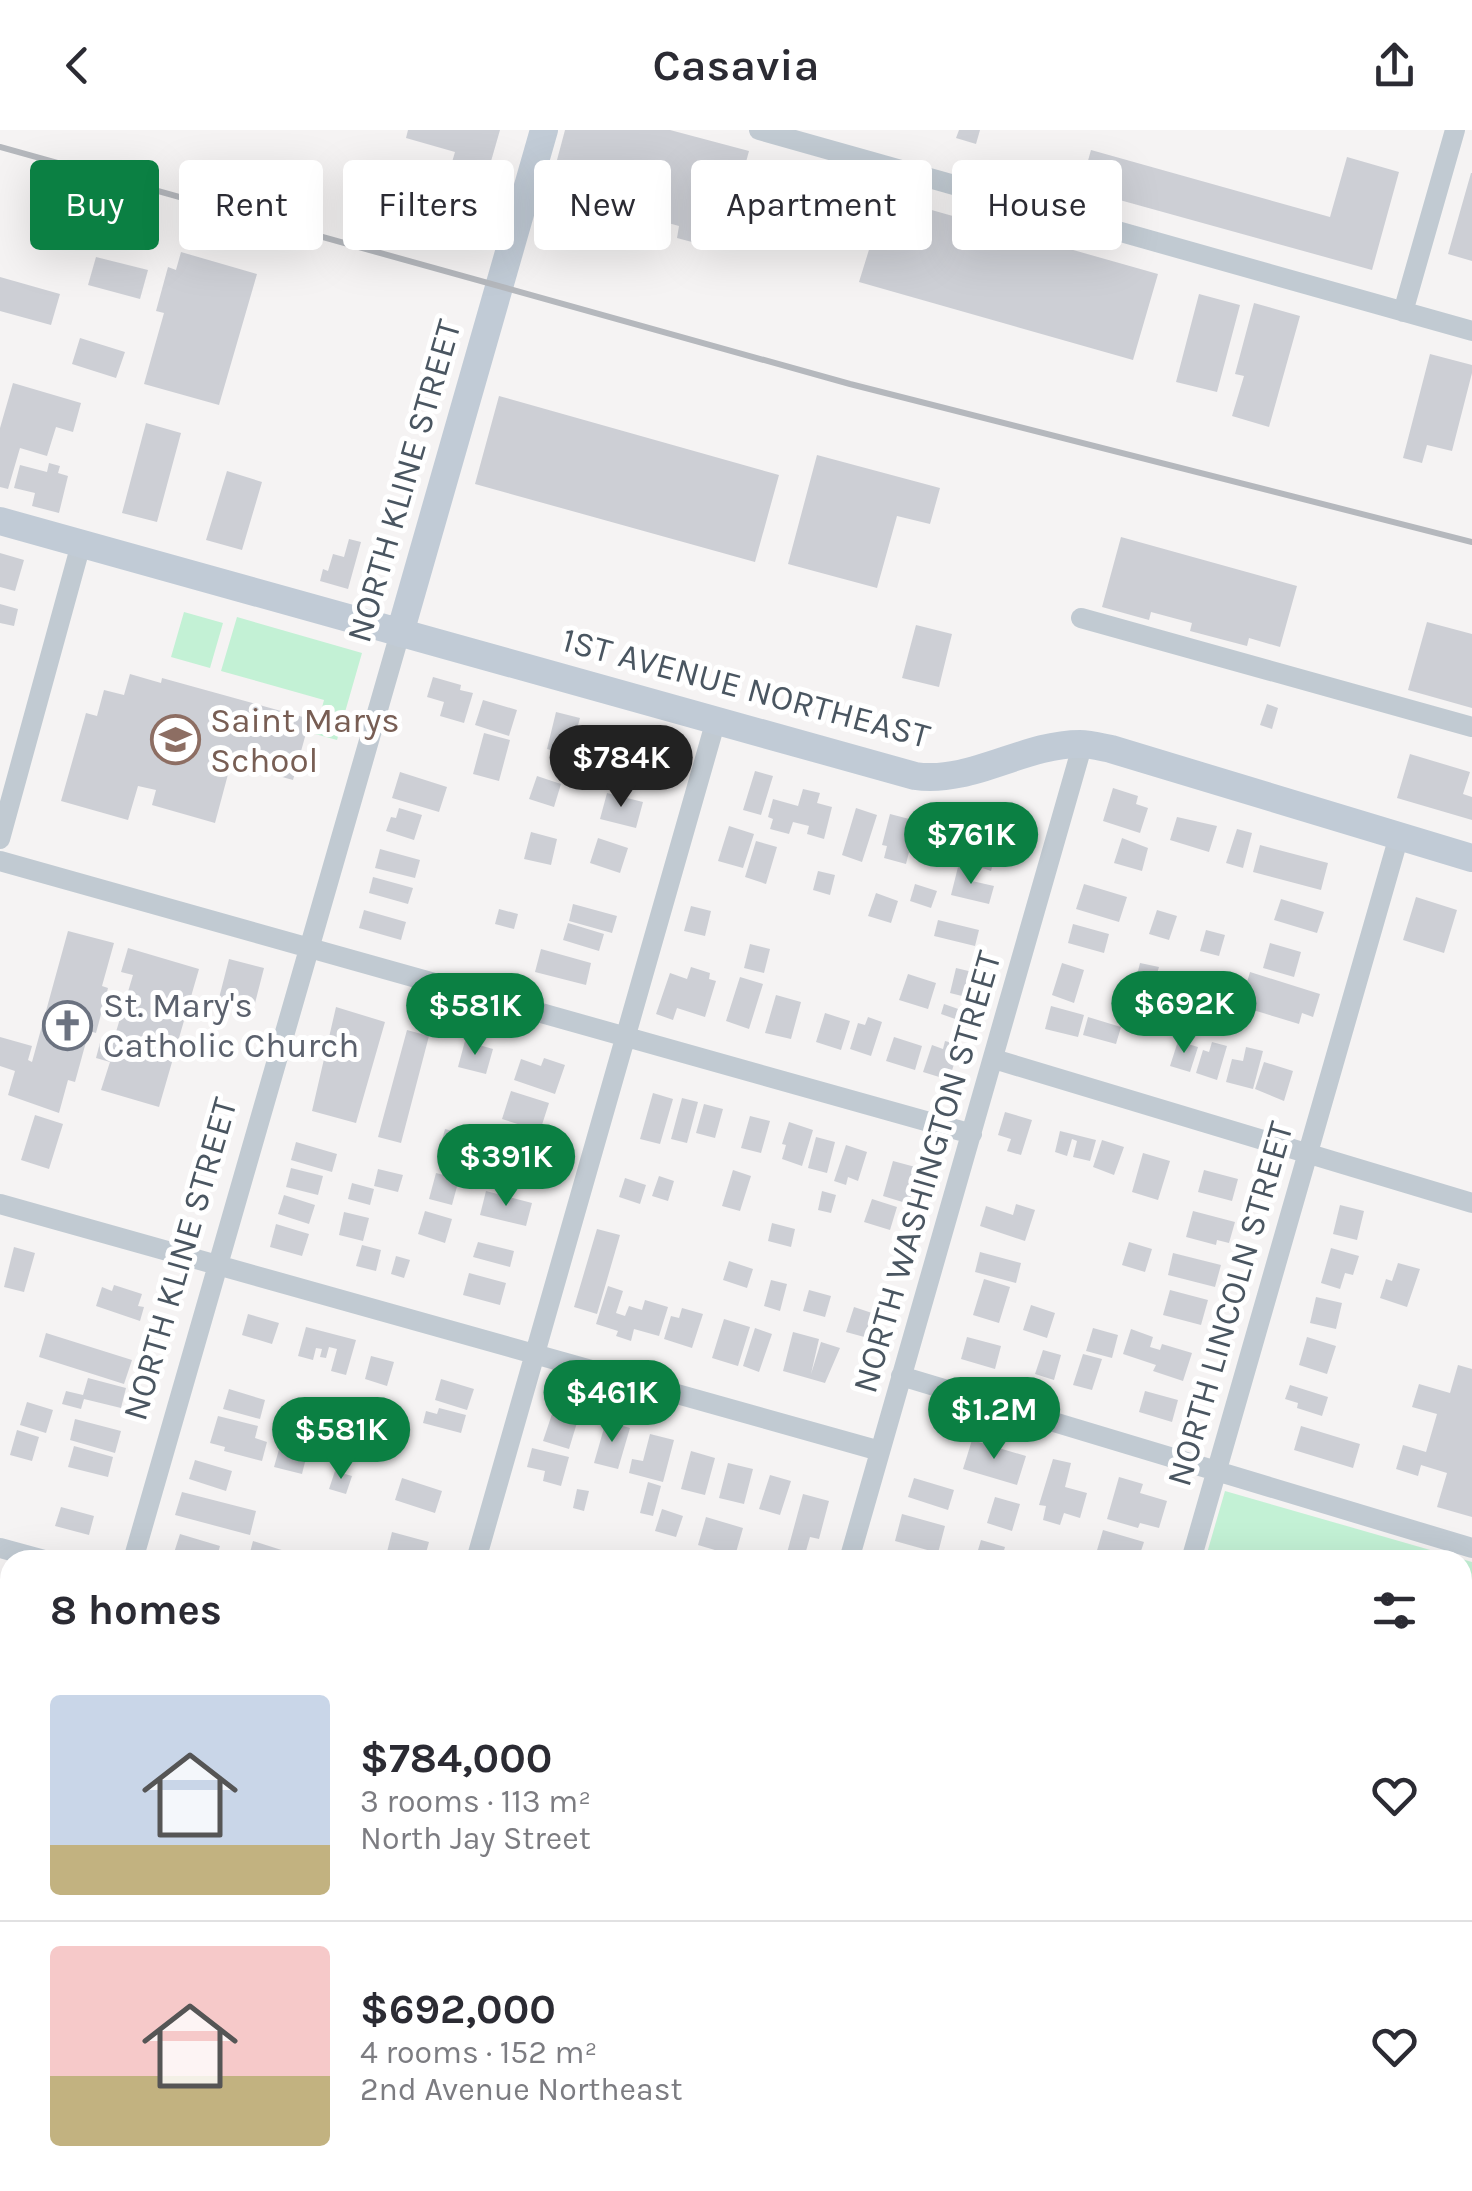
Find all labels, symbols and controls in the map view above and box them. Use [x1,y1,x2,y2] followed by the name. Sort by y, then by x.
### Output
[50,38,105,93] icon: back
[1367,38,1422,93] icon: share
[652,39,820,91] text: Casavia
[30,160,159,250] chip: Buy
[179,160,323,250] chip: Rent
[343,160,514,250] chip: Filters
[534,160,671,250] chip: New
[691,160,932,250] chip: Apartment
[952,160,1122,250] chip: House
[338,315,470,647] street label: NORTH KLINE STREET
[558,619,935,757] street label: 1ST AVENUE NORTHEAST
[210,700,400,781] place label: Saint Marys School
[149,714,201,766] school or university icon: Saint Marys School
[551,725,691,810] pin: $784K
[572,739,670,776] text: $784K
[901,802,1041,887] pin: $761K
[926,816,1016,853] text: $761K
[844,946,1010,1398] street label: NORTH WASHINGTON STREET
[1114,971,1254,1056] pin: $692K
[405,973,545,1058] pin: $581K
[103,985,359,1066] place label: St. Mary's Catholic Church
[1133,985,1235,1022] text: $692K
[428,987,522,1024] text: $581K
[42,999,94,1051] church icon: St. Mary's Catholic Church
[114,1093,246,1425] street label: NORTH KLINE STREET
[1158,1117,1302,1491] street label: NORTH LINCOLN STREET
[436,1124,576,1209] pin: $391K
[459,1138,553,1175] text: $391K
[542,1360,682,1445] pin: $461K
[566,1374,658,1411] text: $461K
[924,1377,1064,1462] pin: $1.2M
[950,1391,1038,1428] text: $1.2M
[271,1397,411,1482] pin: $581K
[294,1411,388,1448] text: $581K
[1367,1583,1422,1638] icon: filters
[50,1585,222,1635] text: 8 homes
[360,1733,552,1783] text: $784,000
[130,1735,250,1855] icon: home
[1367,1768,1422,1823] icon: heart
[360,1783,591,1820] text: 3 rooms · 113 m²
[360,1820,591,1857] text: North Jay Street
[360,1984,556,2034] text: $692,000
[130,1986,250,2106] icon: home
[1367,2019,1422,2074] icon: heart
[360,2034,597,2071] text: 4 rooms · 152 m²
[360,2071,683,2108] text: 2nd Avenue Northeast

